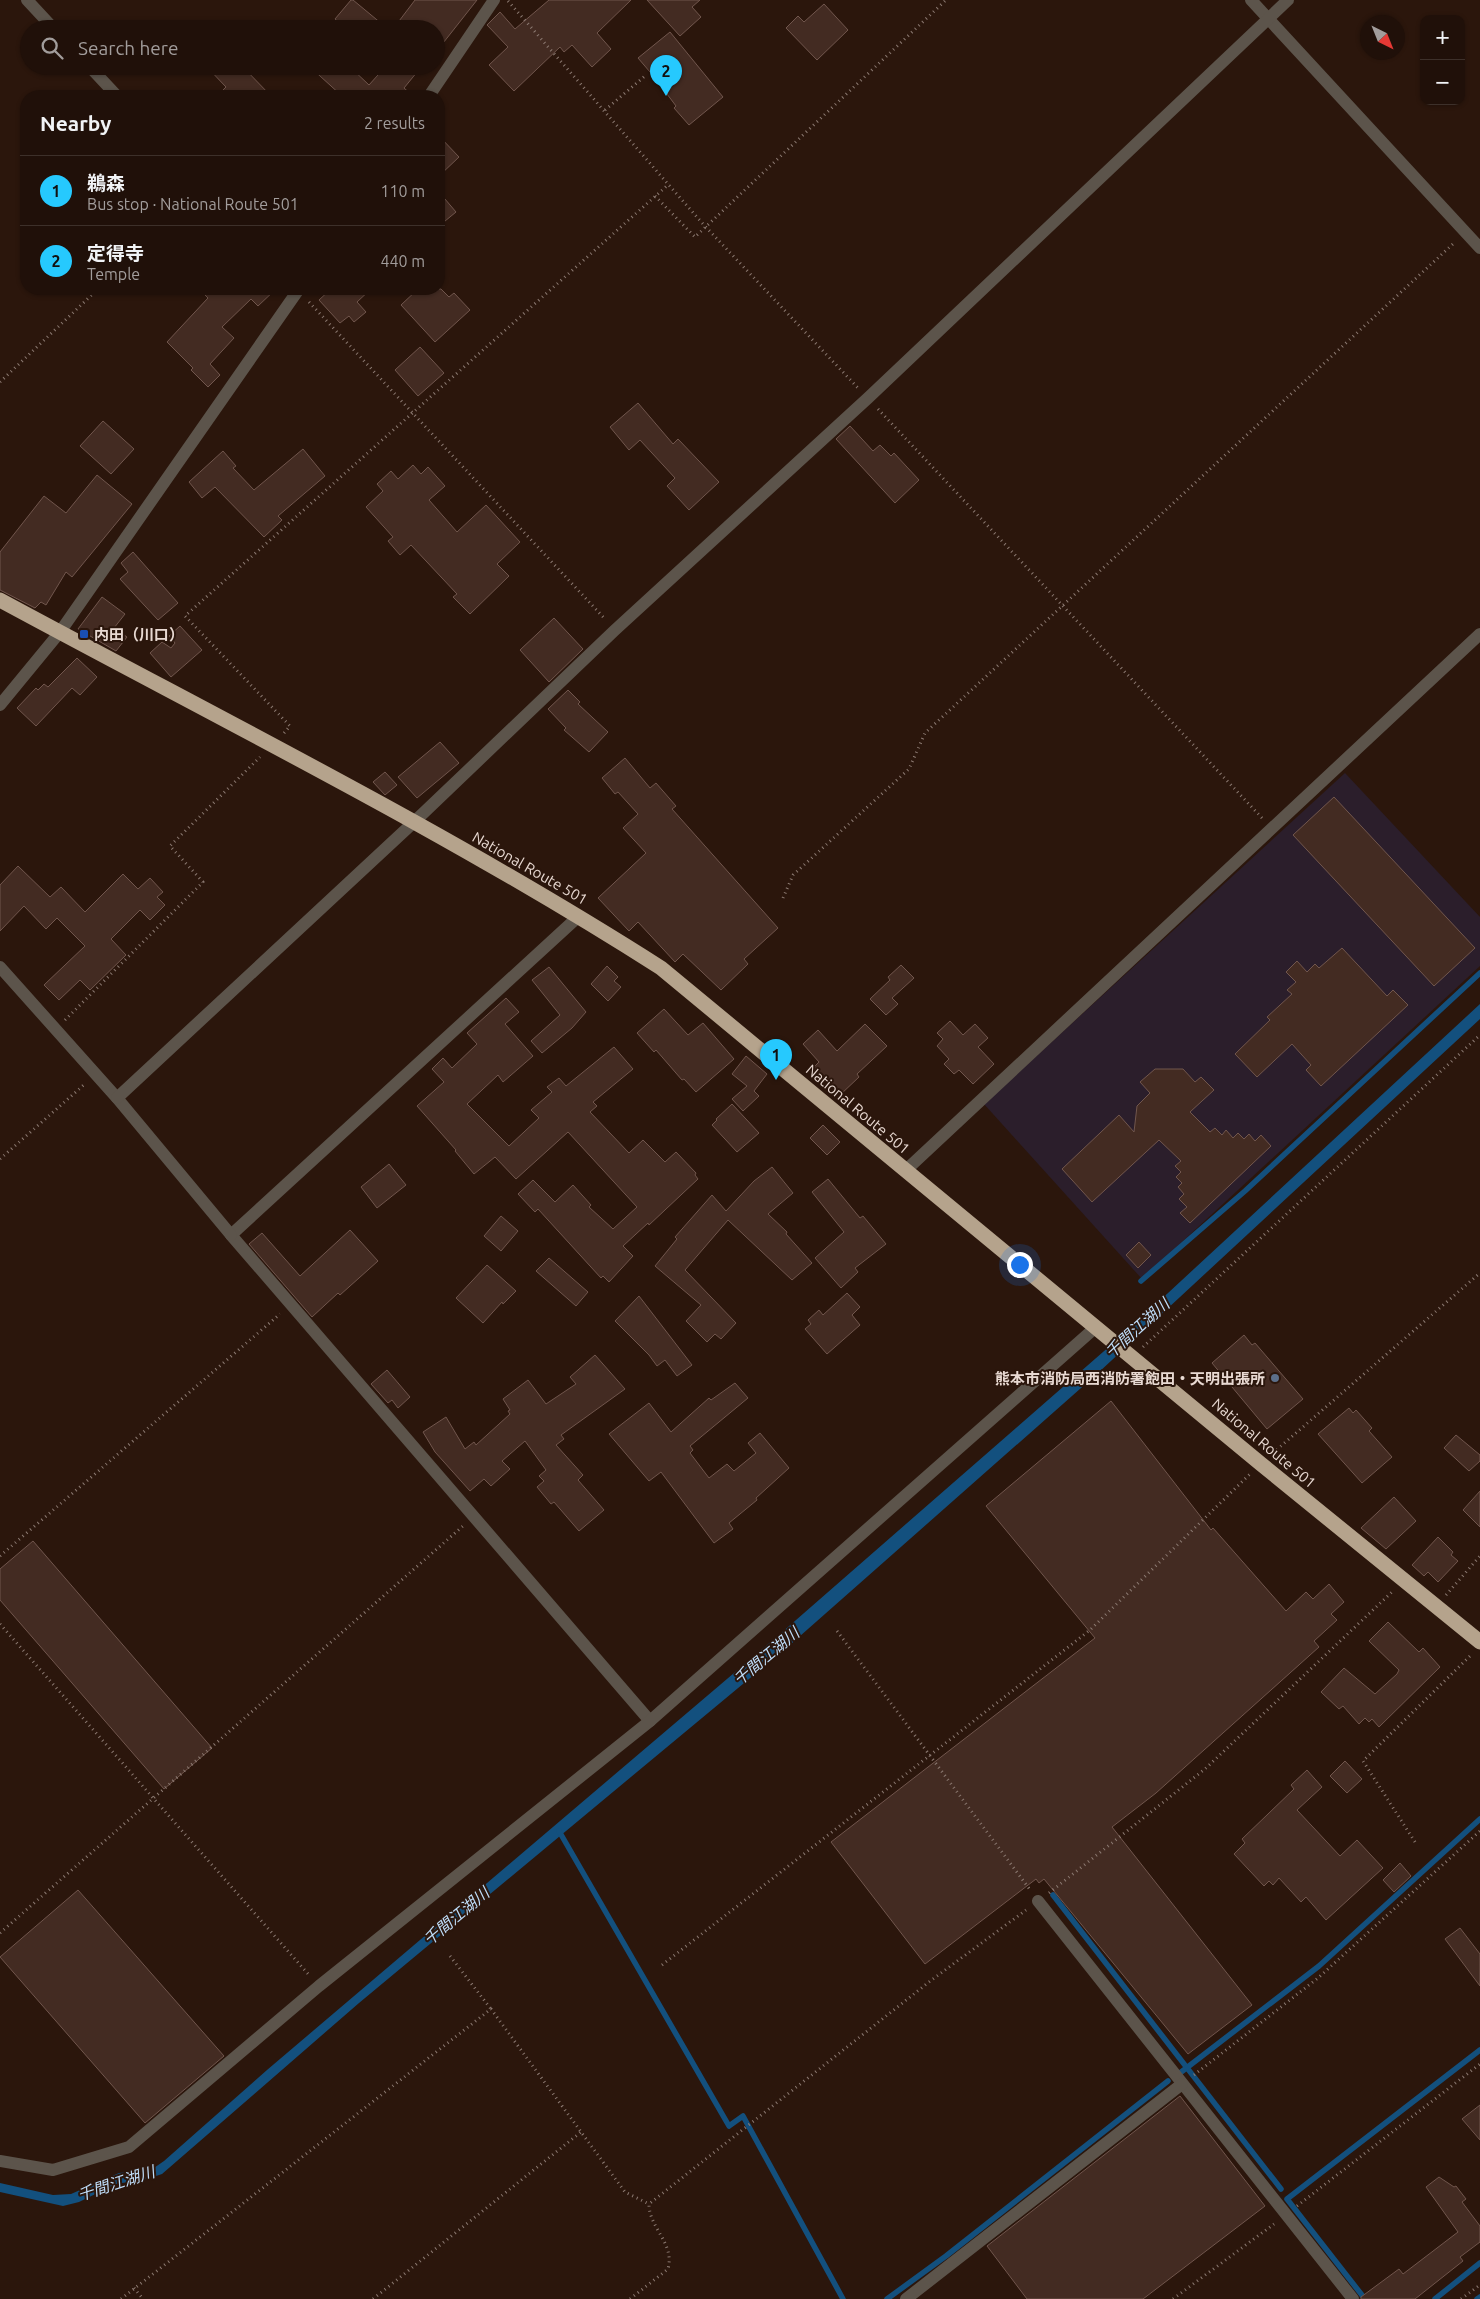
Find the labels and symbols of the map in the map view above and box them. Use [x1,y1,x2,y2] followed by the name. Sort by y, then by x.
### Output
[1360,15,1405,60] north arrow
[650,55,682,96] pin: 2
[94,626,184,643] place label: 内田（川口）
[78,628,90,640] marker: 内田（川口）
[469,828,591,908] street label: National Route 501
[760,1039,792,1080] pin: 1
[803,1061,913,1157] street label: National Route 501
[1007,1252,1033,1278] your location
[1101,1293,1174,1361] water label: 千間江湖川
[995,1370,1265,1387] place label: 熊本市消防局西消防署飽田・天明出張所
[1269,1372,1281,1384] marker: 熊本市消防局西消防署飽田・天明出張所
[1209,1395,1319,1491] street label: National Route 501
[730,1622,804,1689] water label: 千間江湖川
[420,1882,494,1949] water label: 千間江湖川
[75,2161,159,2204] water label: 千間江湖川

